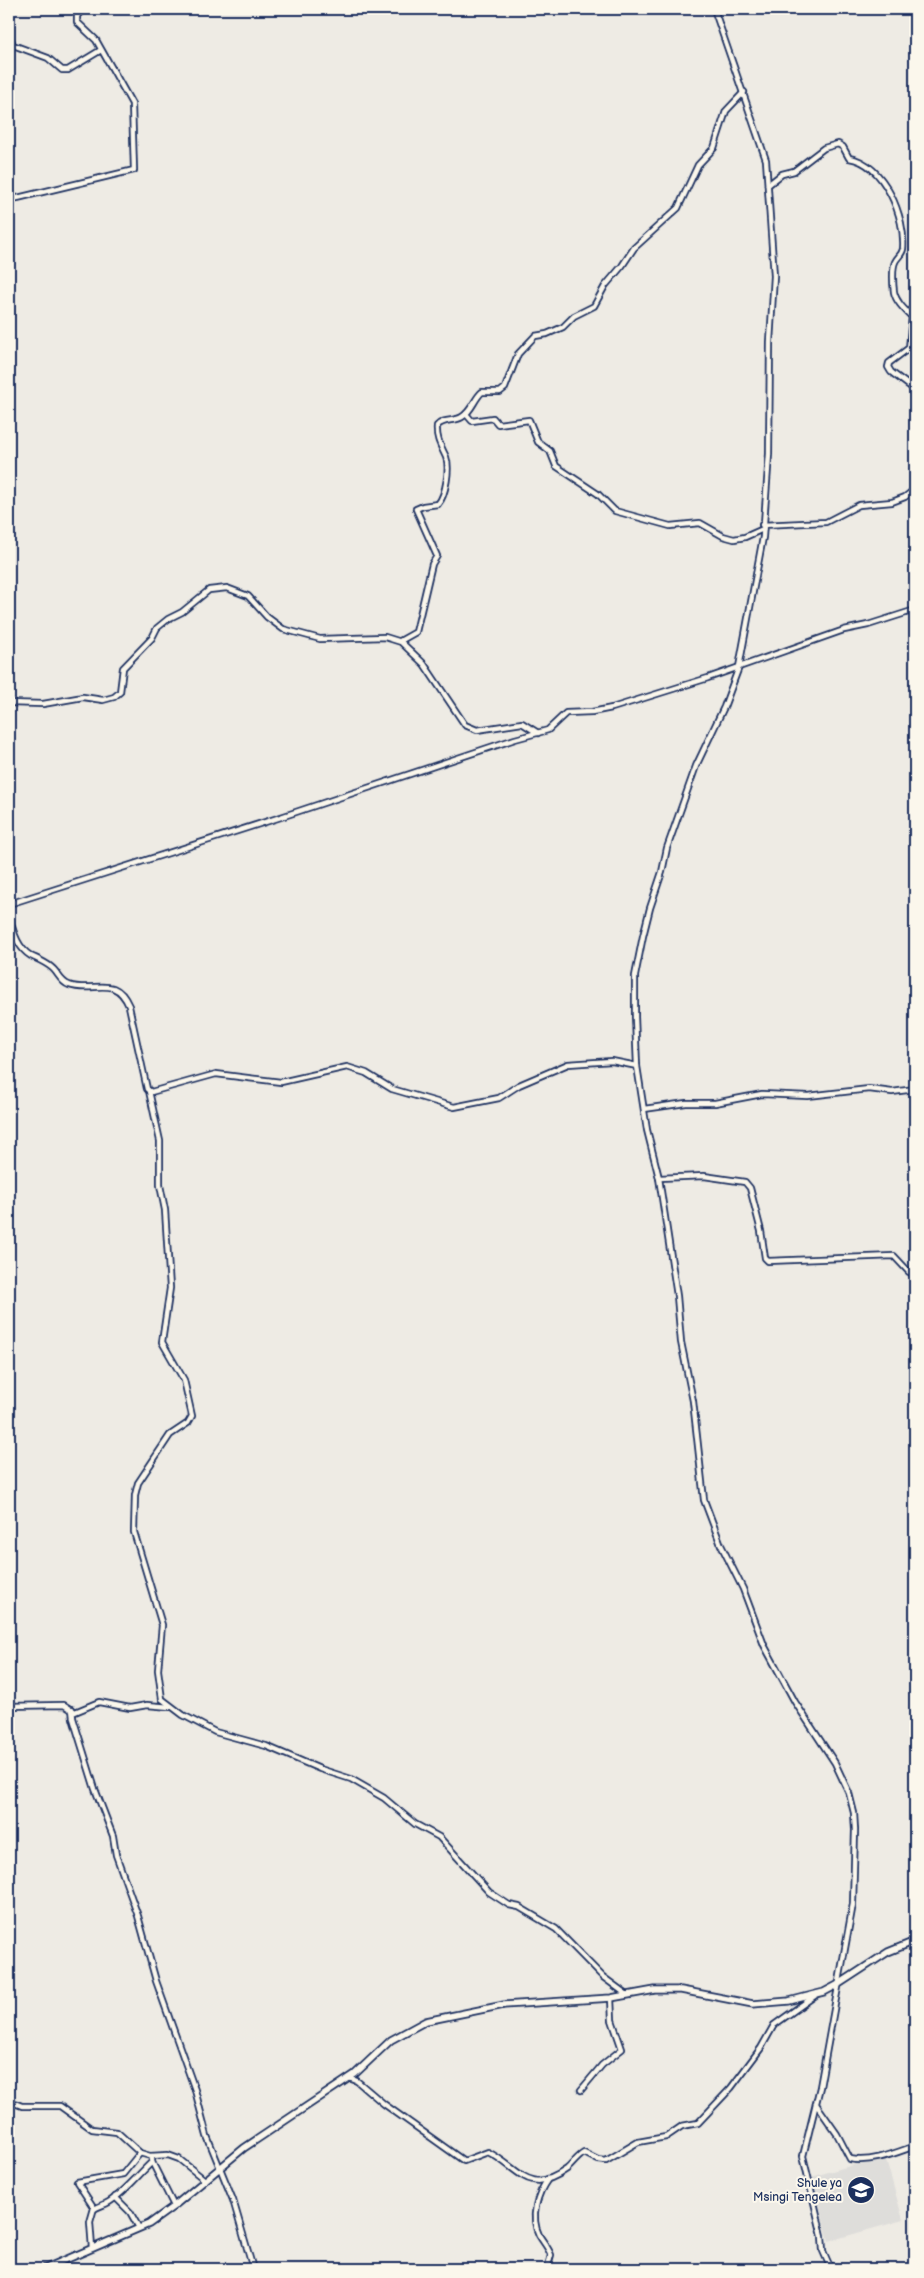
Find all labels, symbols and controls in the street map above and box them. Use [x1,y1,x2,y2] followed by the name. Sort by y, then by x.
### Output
[846,2175,876,2205] school or university icon: Shule ya Msingi Tengelea
[753,2176,842,2205] place label: Shule ya Msingi Tengelea

